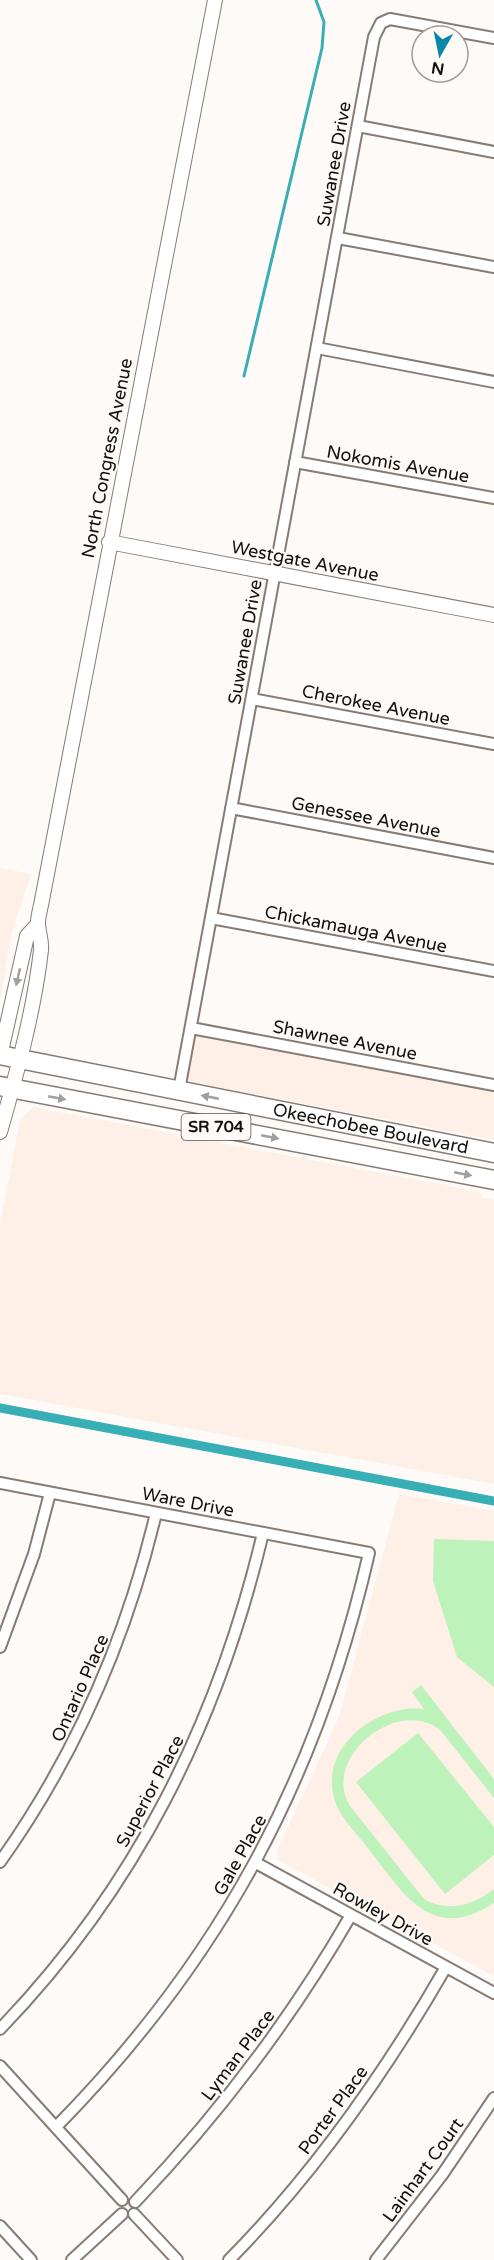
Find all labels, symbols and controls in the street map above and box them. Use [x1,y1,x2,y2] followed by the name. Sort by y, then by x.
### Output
[410,24,470,84] north arrow
[430,57,446,79] text: N
[312,100,356,228] street label: Suwanee Drive
[77,356,137,560] street label: North Congress Avenue
[325,441,471,487] street label: Nokomis Avenue
[229,536,381,586] street label: Westgate Avenue
[223,578,267,706] street label: Suwanee Drive
[300,680,452,730] street label: Cherokee Avenue
[289,792,443,842] street label: Genessee Avenue
[263,901,449,957] street label: Chickamauga Avenue
[12,968,22,986] one-way arrow
[271,1015,419,1065] street label: Shawnee Avenue
[200,1092,219,1101] one-way arrow
[48,1093,67,1102] one-way arrow
[271,1098,470,1159] street label: Okeechobee Boulevard
[182,1114,250,1140] road number: SR 704
[260,1133,279,1142] one-way arrow
[453,1170,472,1179] one-way arrow
[140,1482,236,1522] street label: Ware Drive
[46,1631,114,1745] street label: Ontario Place
[111,1731,189,1851] street label: Superior Place
[209,1811,271,1899] street label: Gale Place
[329,1877,437,1951] street label: Rowley Drive
[197,2005,279,2105] street label: Lyman Place
[293,2061,373,2159] street label: Porter Place
[378,2114,468,2226] street label: Lainhart Court

